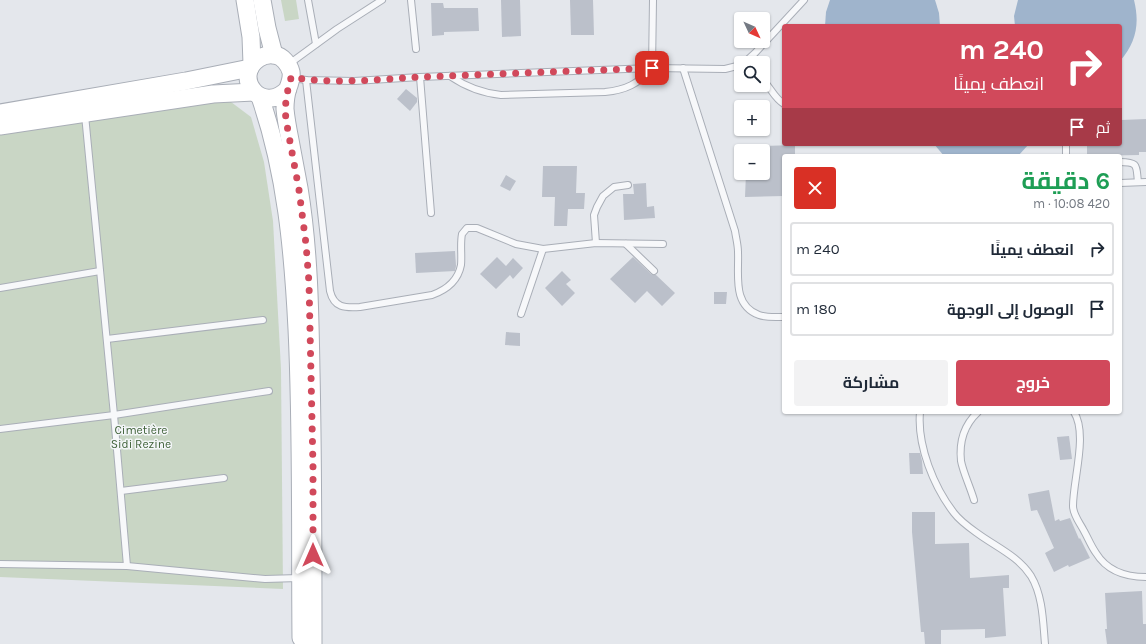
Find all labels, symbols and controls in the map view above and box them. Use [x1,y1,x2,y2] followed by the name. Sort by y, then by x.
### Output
[734,12,770,48] north arrow
[734,12,770,180] map controls
[959,33,1044,66] text: 240 m
[1058,40,1110,92] icon: right
[635,51,669,85] pin
[734,56,770,92] button: search
[641,57,663,79] icon: arrive
[953,73,1044,95] text: انعطف يمينًا
[734,100,770,136] button: +
[1066,116,1088,138] icon: arrive
[1096,119,1110,137] text: ثم
[734,144,770,180] button: −
[794,167,836,209] button: close
[1022,167,1110,195] text: 6 دقيقة
[1033,196,1110,211] text: 420 m · 10:08
[1086,238,1108,260] icon: right
[796,240,840,258] text: 240 m
[990,241,1074,259] text: انعطف يمينًا
[1086,298,1108,320] icon: arrive
[796,300,837,318] text: 180 m
[947,301,1074,319] text: الوصول إلى الوجهة
[794,360,948,406] button: مشاركة
[956,360,1110,406] button: خروج
[111,423,171,451] park label: Cimetière Sidi Rezine
[292,534,334,576] position arrow

